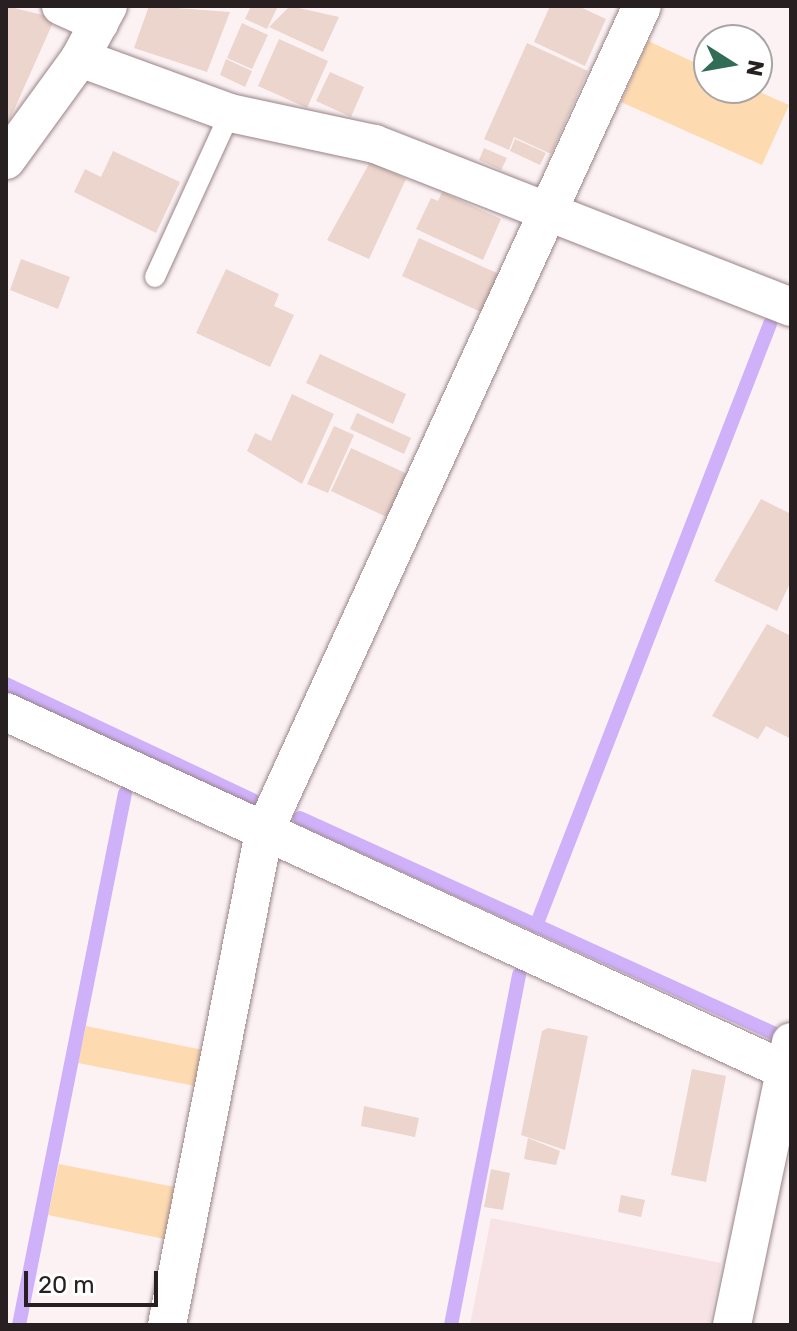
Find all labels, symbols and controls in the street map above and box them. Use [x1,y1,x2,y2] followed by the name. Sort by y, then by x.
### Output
[693,24,773,104] north arrow
[740,58,770,79] text: N
[28,1255,162,1305] scale bar
[38,1271,95,1299] text: 20 m

